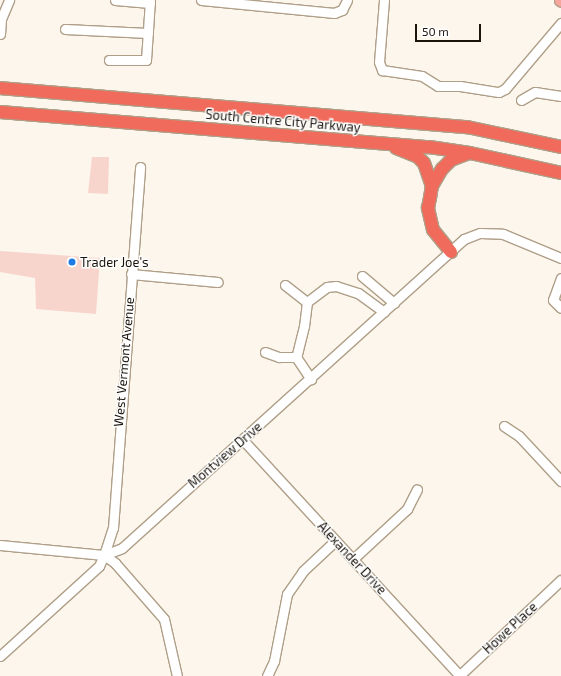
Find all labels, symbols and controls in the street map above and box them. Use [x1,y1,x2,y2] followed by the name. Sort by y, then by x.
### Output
[417,16,483,42] scale bar
[422,24,449,38] text: 50 m
[205,106,361,136] street label: South Centre City Parkway
[80,254,149,270] place label: Trader Joe's
[67,257,77,267] marker: Trader Joe's
[111,296,137,428] street label: West Vermont Avenue
[185,419,265,491] street label: Montview Drive
[314,518,390,598] street label: Alexander Drive
[480,599,540,657] street label: Howe Place

